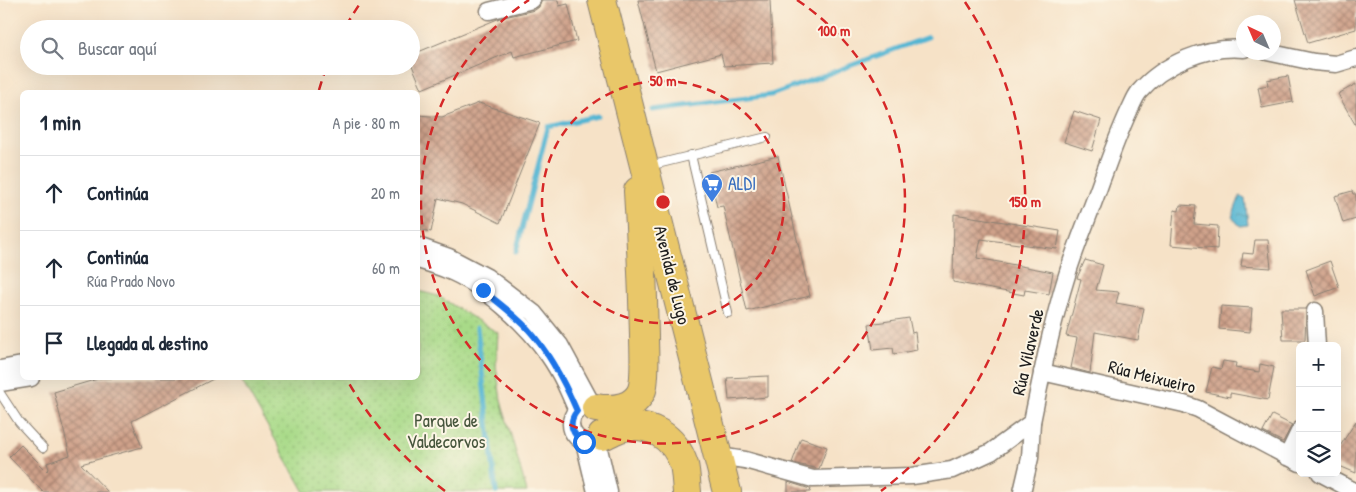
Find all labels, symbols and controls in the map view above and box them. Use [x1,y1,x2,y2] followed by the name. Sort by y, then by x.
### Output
[1236,15,1281,60] north arrow
[20,20,420,75] search box
[818,20,850,41] text: 100 m
[38,34,66,62] icon: search
[78,35,157,61] text: Buscar aquí
[650,70,676,91] text: 50 m
[40,108,81,137] text: 1 min
[332,112,400,134] text: A pie · 80 m
[728,171,756,196] place label: ALDI
[700,172,724,203] supermarket icon: ALDI
[40,179,68,207] icon: ahead
[87,180,148,206] text: Continúa
[371,182,400,204] text: 20 m
[1009,191,1041,212] text: 150 m
[654,193,672,211] centre of rings
[648,223,697,327] street label: Avenida de Lugo
[87,244,148,270] text: Continúa
[40,254,68,282] icon: ahead
[372,257,400,279] text: 60 m
[87,270,175,292] text: Rúa Prado Novo
[472,279,495,302] route end
[1005,306,1050,398] street label: Rúa Vilaverde
[40,329,68,357] icon: arrive
[87,330,208,356] text: Llegada al destino
[1296,342,1341,477] map controls
[1296,342,1341,387] button: +
[1106,354,1198,399] street label: Rúa Meixueiro
[1296,387,1341,432] button: −
[407,408,485,454] park label: Parque de Valdecorvos
[573,431,596,454] route start
[1296,432,1341,477] button: layers

